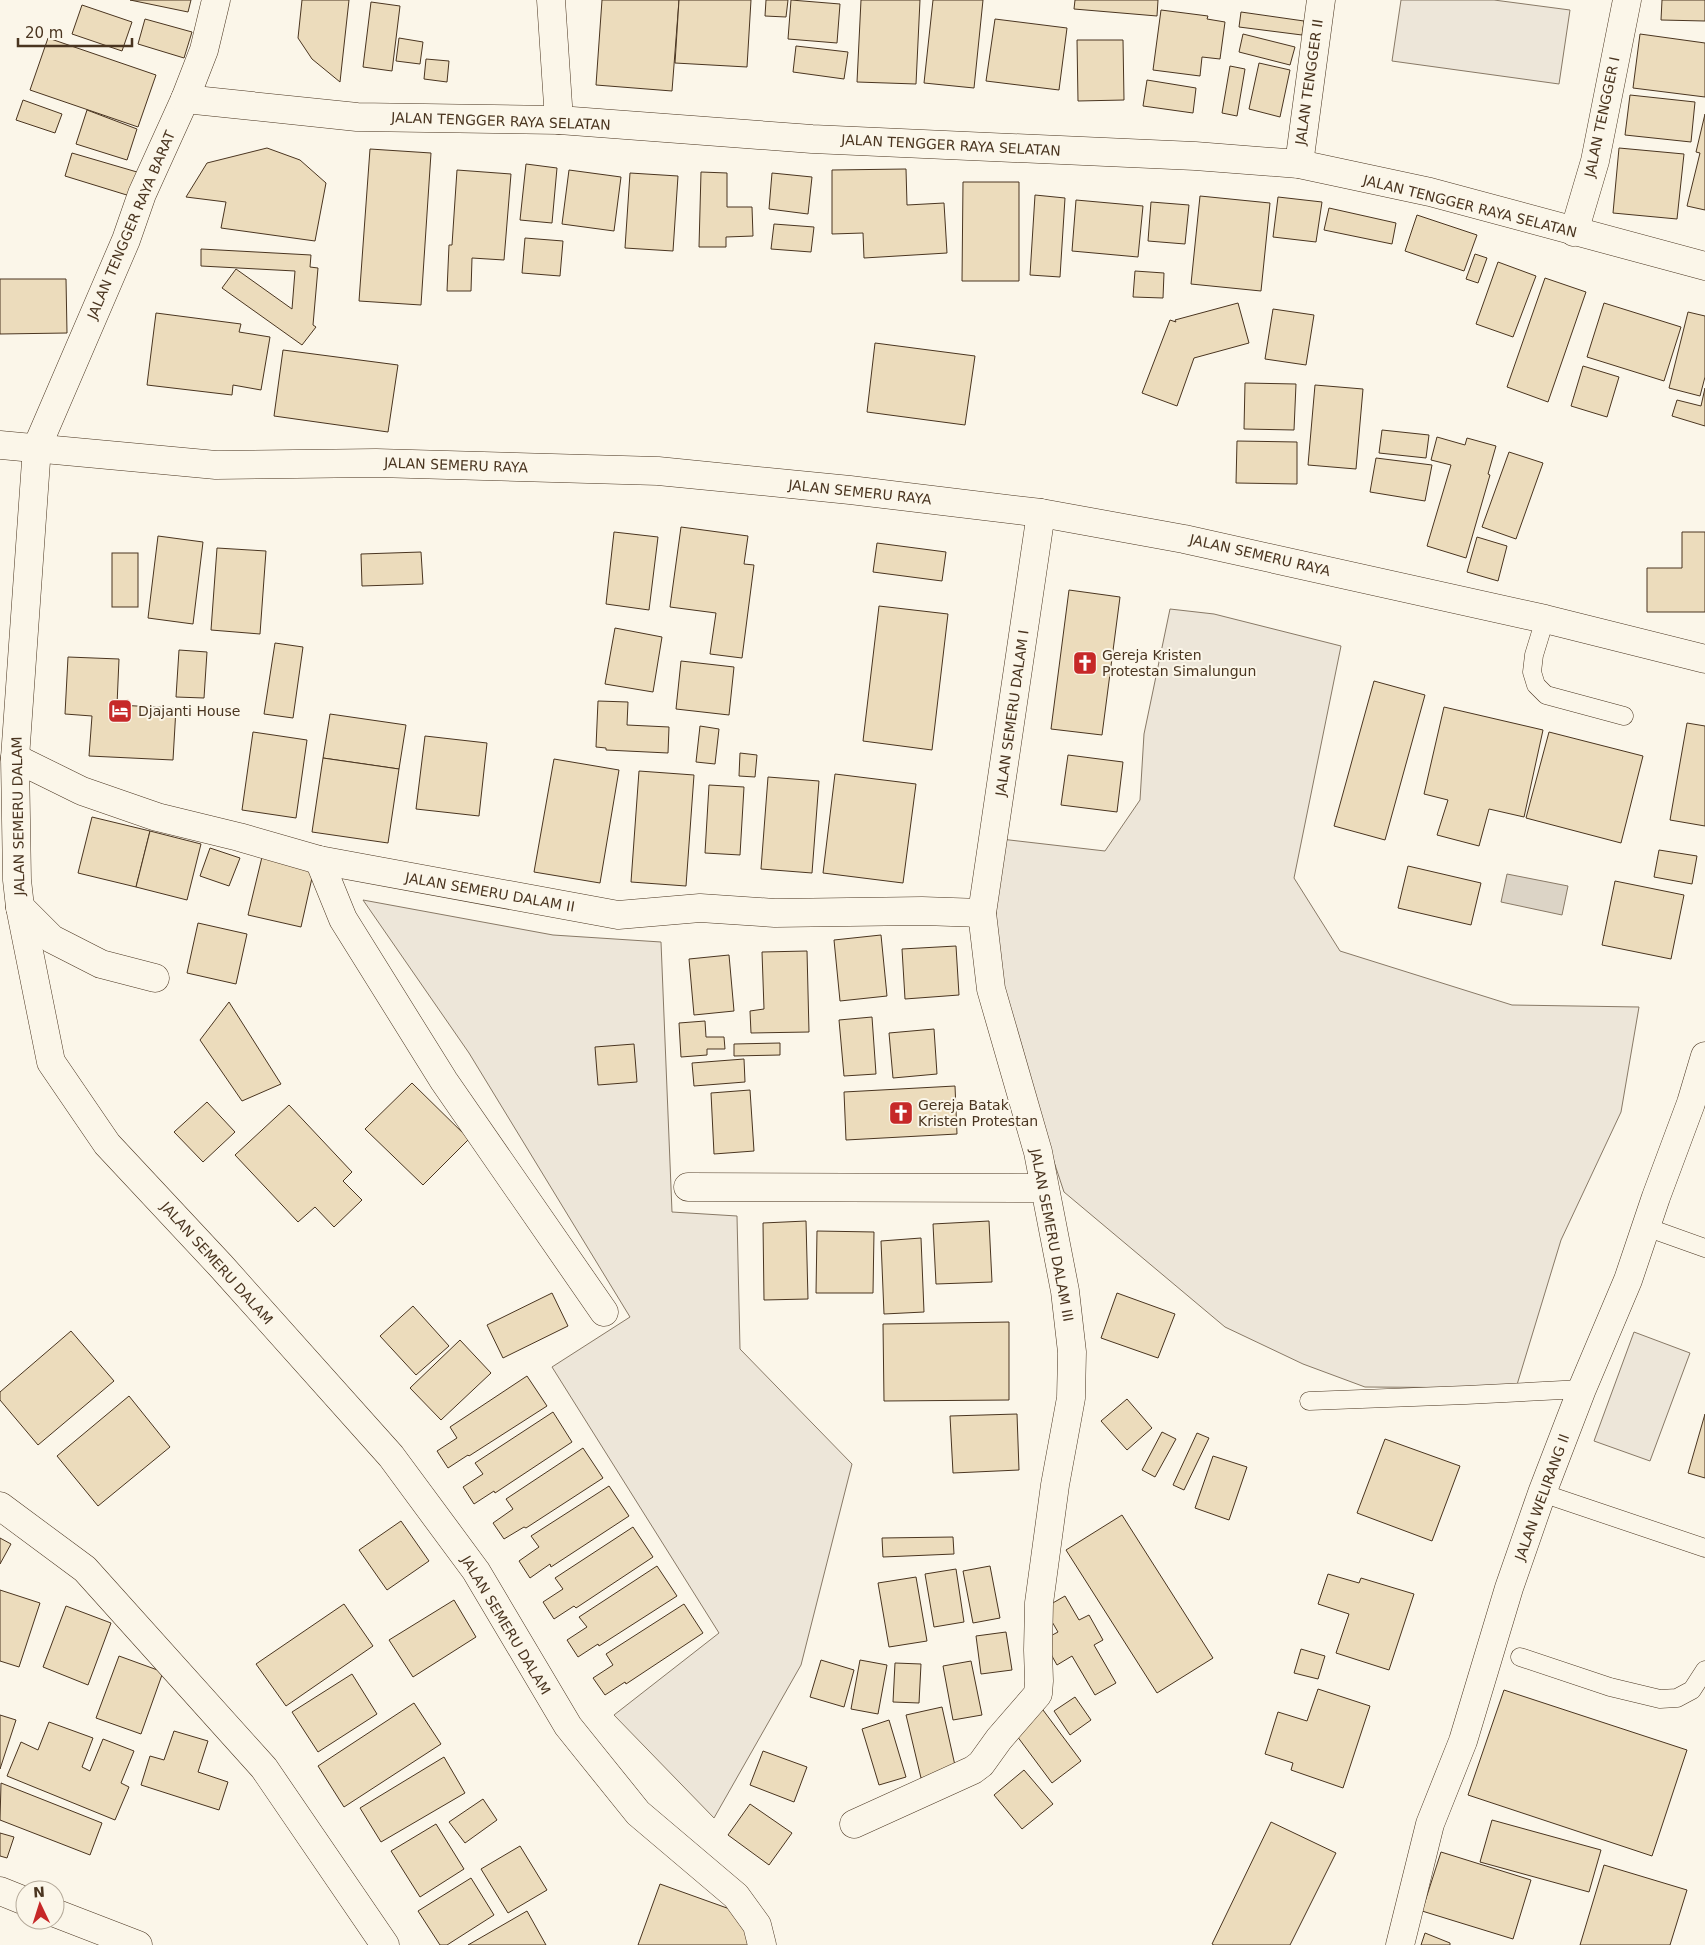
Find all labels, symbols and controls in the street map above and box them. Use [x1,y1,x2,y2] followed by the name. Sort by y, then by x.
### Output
[18,15,131,47] scale bar
[1292,18,1326,147] street label: JALAN TENGGER II
[25,24,63,42] text: 20 m
[1581,55,1623,180] street label: JALAN TENGGER I
[390,109,611,133] street label: JALAN TENGGER RAYA SELATAN
[84,128,178,323] street label: JALAN TENGGER RAYA BARAT
[840,131,1061,159] street label: JALAN TENGGER RAYA SELATAN
[1361,171,1579,240] street label: JALAN TENGGER RAYA SELATAN
[383,454,529,476] street label: JALAN SEMERU RAYA
[787,476,933,508] street label: JALAN SEMERU RAYA
[1187,531,1332,579] street label: JALAN SEMERU RAYA
[992,629,1032,798] street label: JALAN SEMERU DALAM I
[1102,647,1256,679] place label: Gereja Kristen Protestan Simalungun
[1072,650,1098,676] church icon: Gereja Kristen Protestan Simalungun
[107,698,133,724] hotel icon: Djajanti House
[138,703,240,719] place label: Djajanti House
[9,736,27,897] street label: JALAN SEMERU DALAM
[403,869,576,915] street label: JALAN SEMERU DALAM II
[918,1097,1038,1129] place label: Gereja Batak Kristen Protestan
[888,1100,914,1126] church icon: Gereja Batak Kristen Protestan
[1027,1146,1077,1323] street label: JALAN SEMERU DALAM III
[157,1198,276,1327] street label: JALAN SEMERU DALAM
[1511,1432,1572,1563] street label: JALAN WELIRANG II
[458,1552,554,1697] street label: JALAN SEMERU DALAM
[15,1880,65,1930] north arrow
[33,1884,45,1900] text: N

